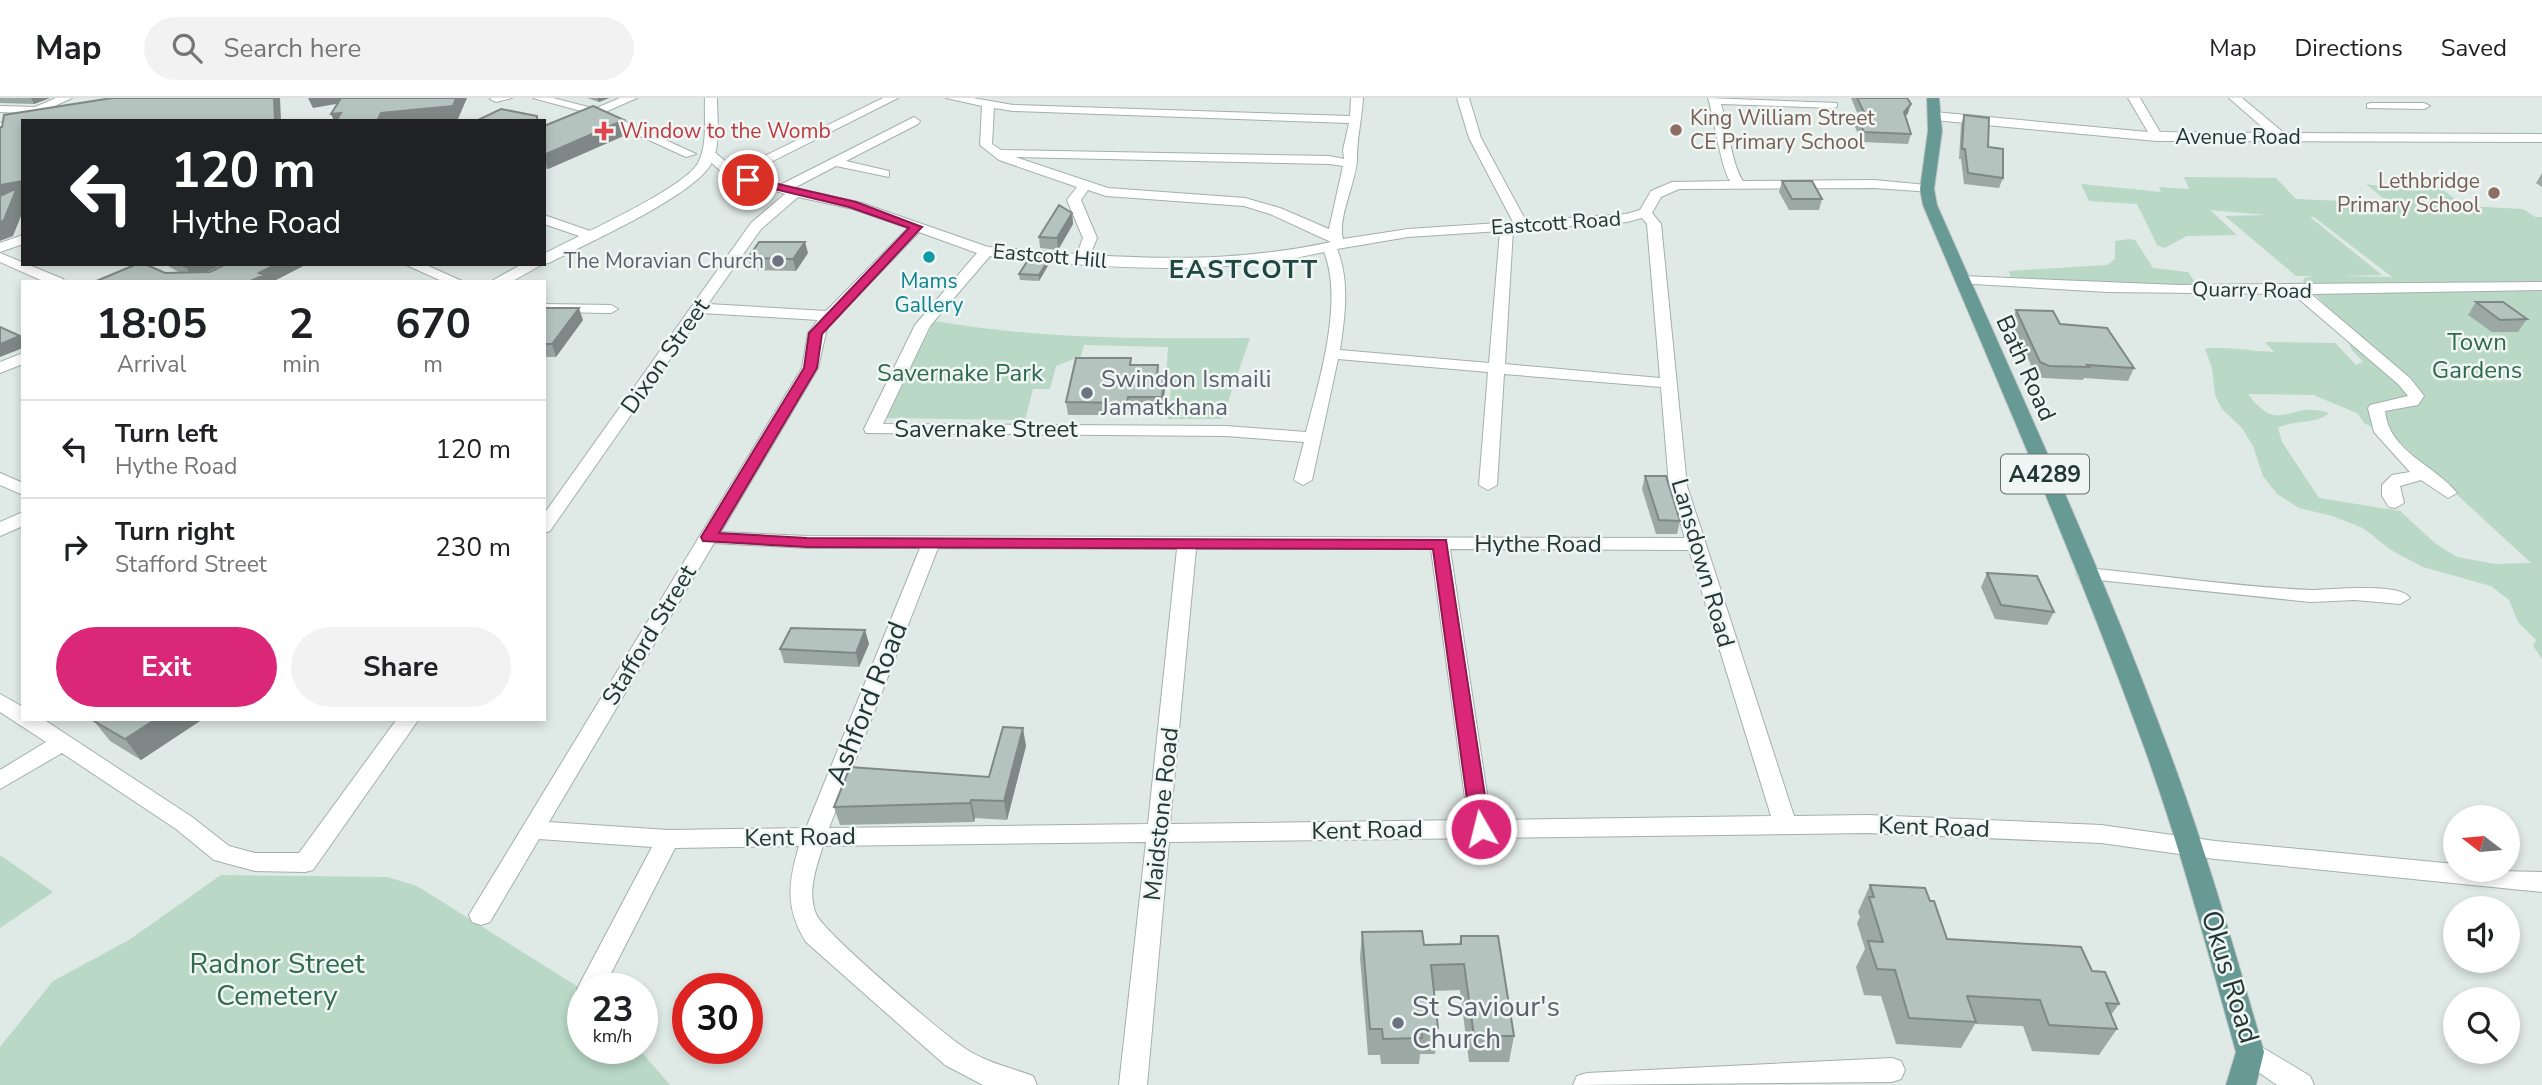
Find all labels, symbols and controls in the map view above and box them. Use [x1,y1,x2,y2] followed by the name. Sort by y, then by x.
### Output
[144,17,634,80] search box
[35,26,102,71] text: Map
[168,29,206,67] icon: search
[224,31,361,66] text: Search here
[2209,32,2256,64] text: Map
[2294,32,2403,64] text: Directions
[2441,32,2507,64] text: Saved
[1690,104,1875,156] place label: King William Street CE Primary School
[620,117,831,145] place label: Window to the Womb
[594,121,614,141] marker: Window to the Womb
[1668,122,1684,138] marker: King William Street CE Primary School
[2175,123,2301,151] street label: Avenue Road
[171,137,315,204] text: 120 m
[56,147,147,238] icon: left
[718,150,778,210] pin
[729,161,767,199] icon: arrive
[2337,167,2481,219] place label: Lethbridge Primary School
[2486,185,2502,201] marker: Lethbridge Primary School
[171,201,341,244] text: Hythe Road
[1490,204,1622,242] street label: Eastcott Road
[992,237,1109,275] street label: Eastcott Hill
[564,247,764,275] place label: The Moravian Church
[921,249,937,265] marker: Mams Gallery
[1169,252,1319,287] district label: EASTCOTT
[770,253,786,269] marker: The Moravian Church
[895,267,964,319] place label: Mams Gallery
[2192,275,2312,305] street label: Quarry Road
[613,291,717,420] street label: Dixon Street
[96,296,207,353] text: 18:05
[289,296,314,353] text: 2
[395,296,471,353] text: 670
[1988,310,2064,426] street label: Bath Road
[2432,326,2522,386] park label: Town Gardens
[117,349,186,380] text: Arrival
[282,349,320,380] text: min
[423,349,443,380] text: m
[877,357,1044,389] park label: Savernake Park
[1100,363,1271,423] place label: Swindon Ismaili Jamatkhana
[1079,385,1095,401] marker: Swindon Ismaili Jamatkhana
[894,413,1078,445] street label: Savernake Street
[115,416,218,451] text: Turn left
[56,430,94,468] icon: left
[435,432,511,467] text: 120 m
[115,451,237,482] text: Hythe Road
[2001,454,2089,494] road number: A4289
[1664,475,1742,651] street label: Lansdown Road
[115,514,234,549] text: Turn right
[56,528,94,566] icon: right
[1474,528,1602,560] street label: Hythe Road
[435,530,511,565] text: 230 m
[115,549,267,580] text: Stafford Street
[594,558,704,711] street label: Stafford Street
[817,616,917,790] street label: Ashford Road
[56,627,277,707] button: Exit
[291,627,511,707] button: Share
[1136,726,1186,902] street label: Maidstone Road
[1444,792,1518,866] position arrow
[2443,805,2520,882] north arrow
[2443,805,2520,1064] map controls
[1878,809,1990,845] street label: Kent Road
[1311,813,1423,847] street label: Kent Road
[744,820,856,854] street label: Kent Road
[2443,896,2520,973] button: sound
[2192,906,2268,1048] street label: Okus Road
[190,945,365,1015] park label: Radnor Street Cemetery
[672,973,763,1064] speed limit sign: 30
[591,986,634,1033] text: 23
[2443,987,2520,1064] button: search
[1412,988,1560,1058] place label: St Saviour's Church
[1390,1015,1406,1031] marker: St Saviour's Church
[593,1024,632,1048] text: km/h

